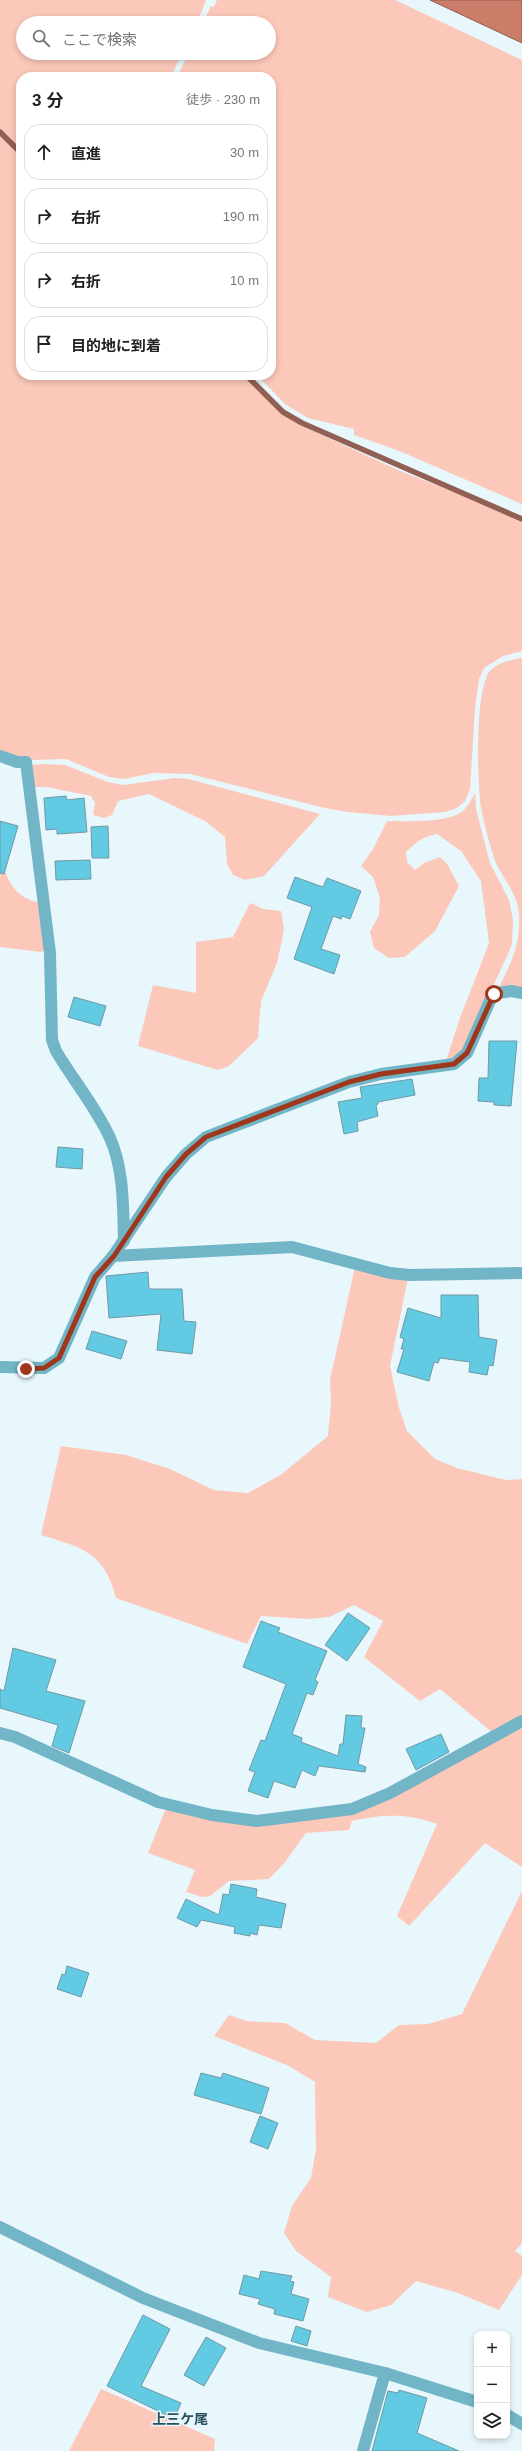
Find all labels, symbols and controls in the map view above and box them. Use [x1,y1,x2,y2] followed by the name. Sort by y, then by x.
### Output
[16,16,276,60] search box
[30,27,52,49] icon: search
[62,31,137,48] text: ここで検索
[32,91,63,110] text: 3 分
[186,92,260,107] text: 徒歩 · 230 m
[33,141,55,163] icon: ahead
[71,145,101,162] text: 直進
[230,145,259,160] text: 30 m
[33,205,55,227] icon: right
[71,209,101,226] text: 右折
[223,209,259,224] text: 190 m
[33,269,55,291] icon: right
[71,273,101,290] text: 右折
[230,273,259,288] text: 10 m
[33,333,55,355] icon: arrive
[71,337,161,354] text: 目的地に到着
[485,985,503,1003] route start
[17,1360,35,1378] route end
[474,2331,510,2439] map controls
[474,2331,510,2367] button: +
[474,2367,510,2403] button: −
[474,2403,510,2439] button: layers
[152,2411,208,2427] district label: 上三ケ尾

